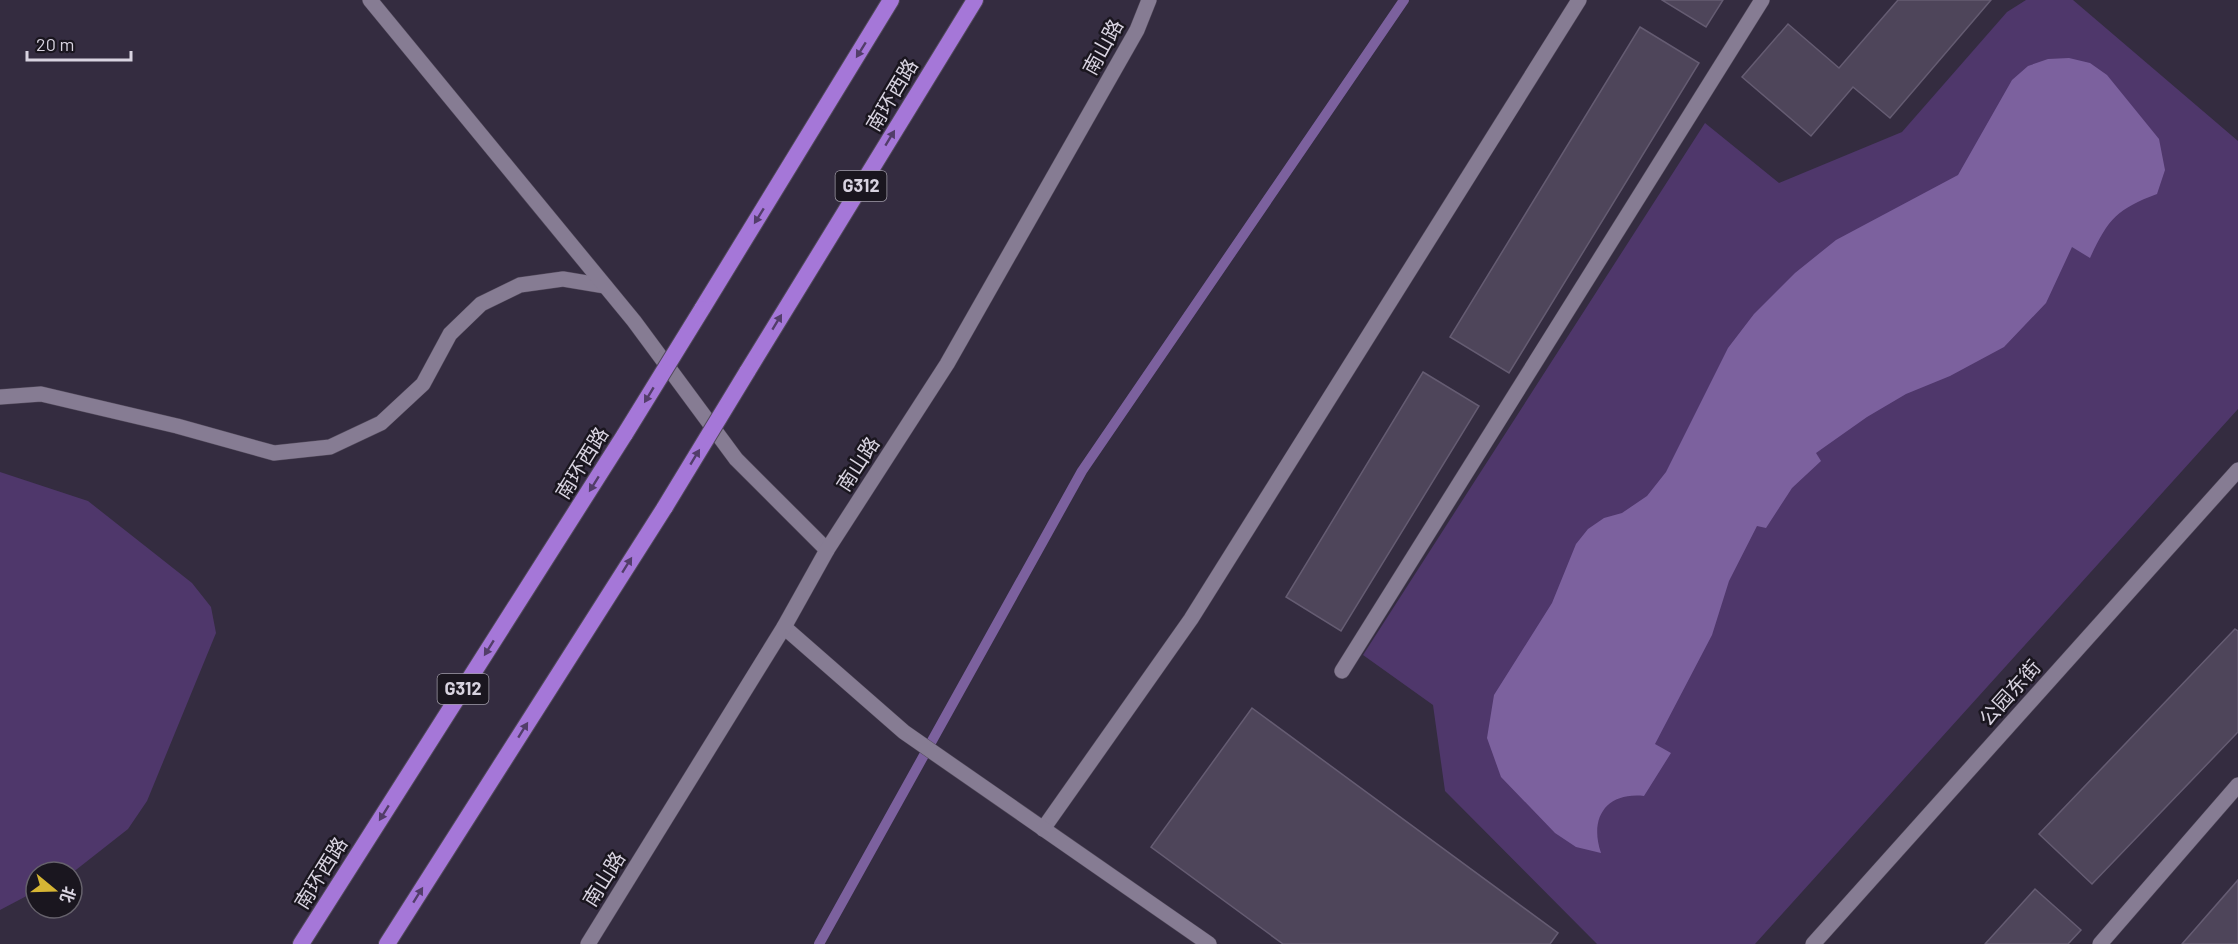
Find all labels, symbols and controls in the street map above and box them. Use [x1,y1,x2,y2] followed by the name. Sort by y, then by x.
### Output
[1077,14,1127,79] street label: 南山路
[27,24,130,62] scale bar
[36,33,74,55] text: 20 m
[855,42,866,58] one-way arrow
[860,54,922,135] street label: 南环西路
[885,130,896,146] one-way arrow
[836,171,886,201] road number: G312
[753,208,764,224] one-way arrow
[772,314,783,330] one-way arrow
[644,386,655,403] one-way arrow
[550,422,613,503] street label: 南环西路
[831,432,884,495] street label: 南山路
[690,449,701,465] one-way arrow
[588,476,599,492] one-way arrow
[622,557,633,574] one-way arrow
[483,640,495,656] one-way arrow
[1974,655,2045,730] street label: 公园东街
[438,674,488,704] road number: G312
[517,722,528,738] one-way arrow
[379,805,390,821] one-way arrow
[289,832,352,913] street label: 南环西路
[577,847,629,910] street label: 南山路
[24,860,84,920] north arrow
[57,884,80,906] text: 北
[413,886,424,903] one-way arrow

